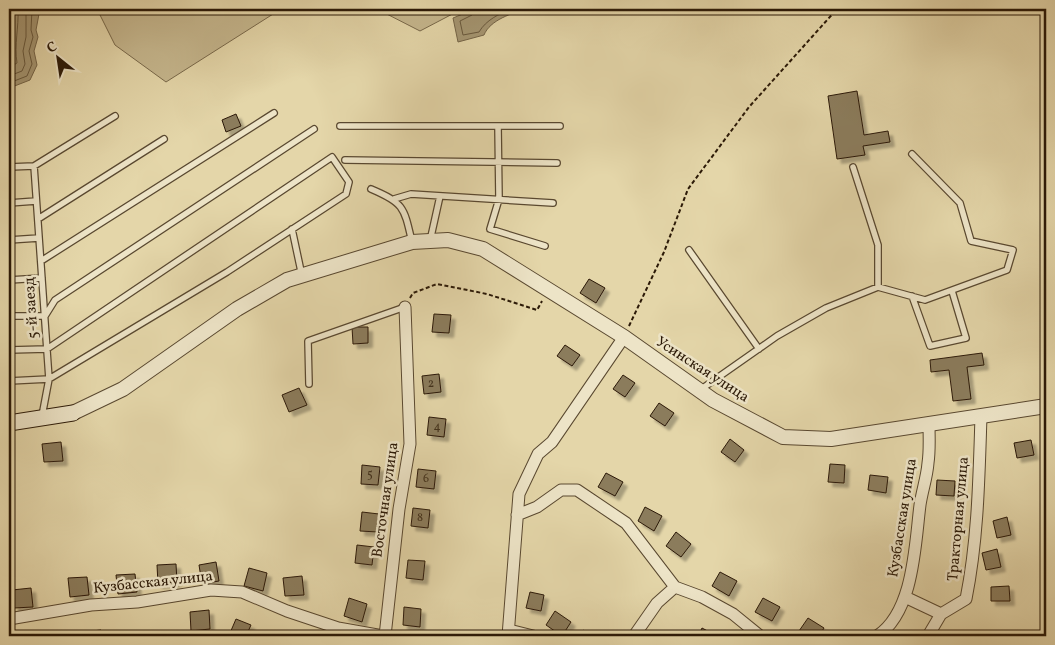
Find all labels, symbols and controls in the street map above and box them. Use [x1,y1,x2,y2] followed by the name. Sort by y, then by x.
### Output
[32,32,82,82] north arrow
[44,38,61,59] text: С
[19,276,45,340] street label: 5-й заезд
[651,332,753,408] street label: Усинская улица
[428,376,434,392] house number: 2
[433,419,441,435] house number: 4
[368,441,404,559] street label: Восточная улица
[943,456,975,582] street label: Тракторная улица
[883,457,923,579] street label: Кузбасская улица
[367,467,373,483] house number: 5
[423,471,429,487] house number: 6
[417,510,423,526] house number: 8
[92,566,214,600] street label: Кузбасская улица

